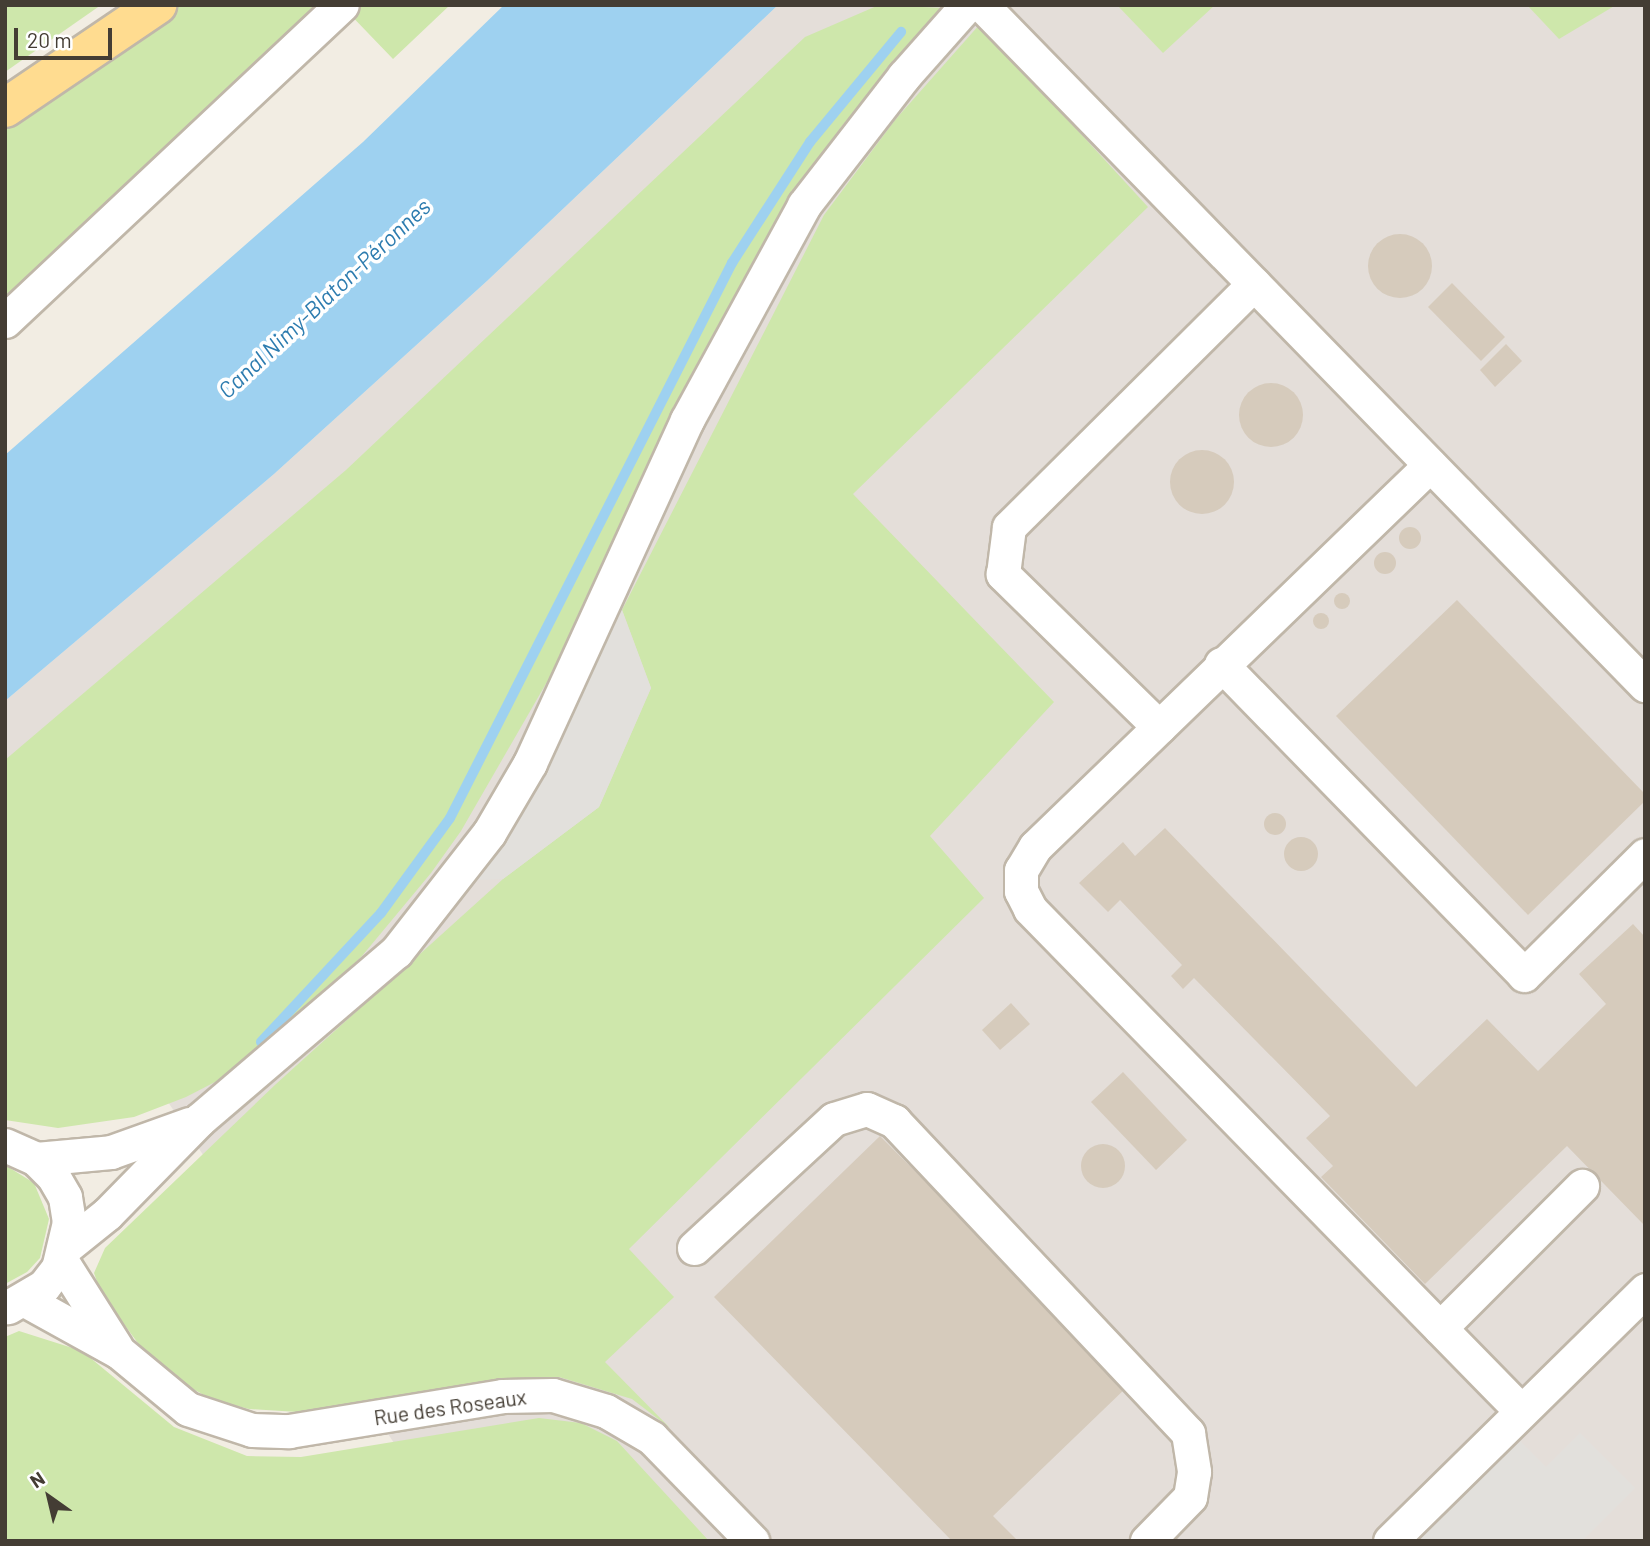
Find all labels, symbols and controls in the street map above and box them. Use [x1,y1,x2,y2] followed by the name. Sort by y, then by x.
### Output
[18,14,116,58] scale bar
[27,27,72,52] text: 20 m
[212,192,436,404] water label: Canal Nimy-Blaton-Péronnes
[372,1384,528,1430] street label: Rue des Roseaux
[14,1462,84,1532] north arrow
[25,1466,49,1492] text: N

